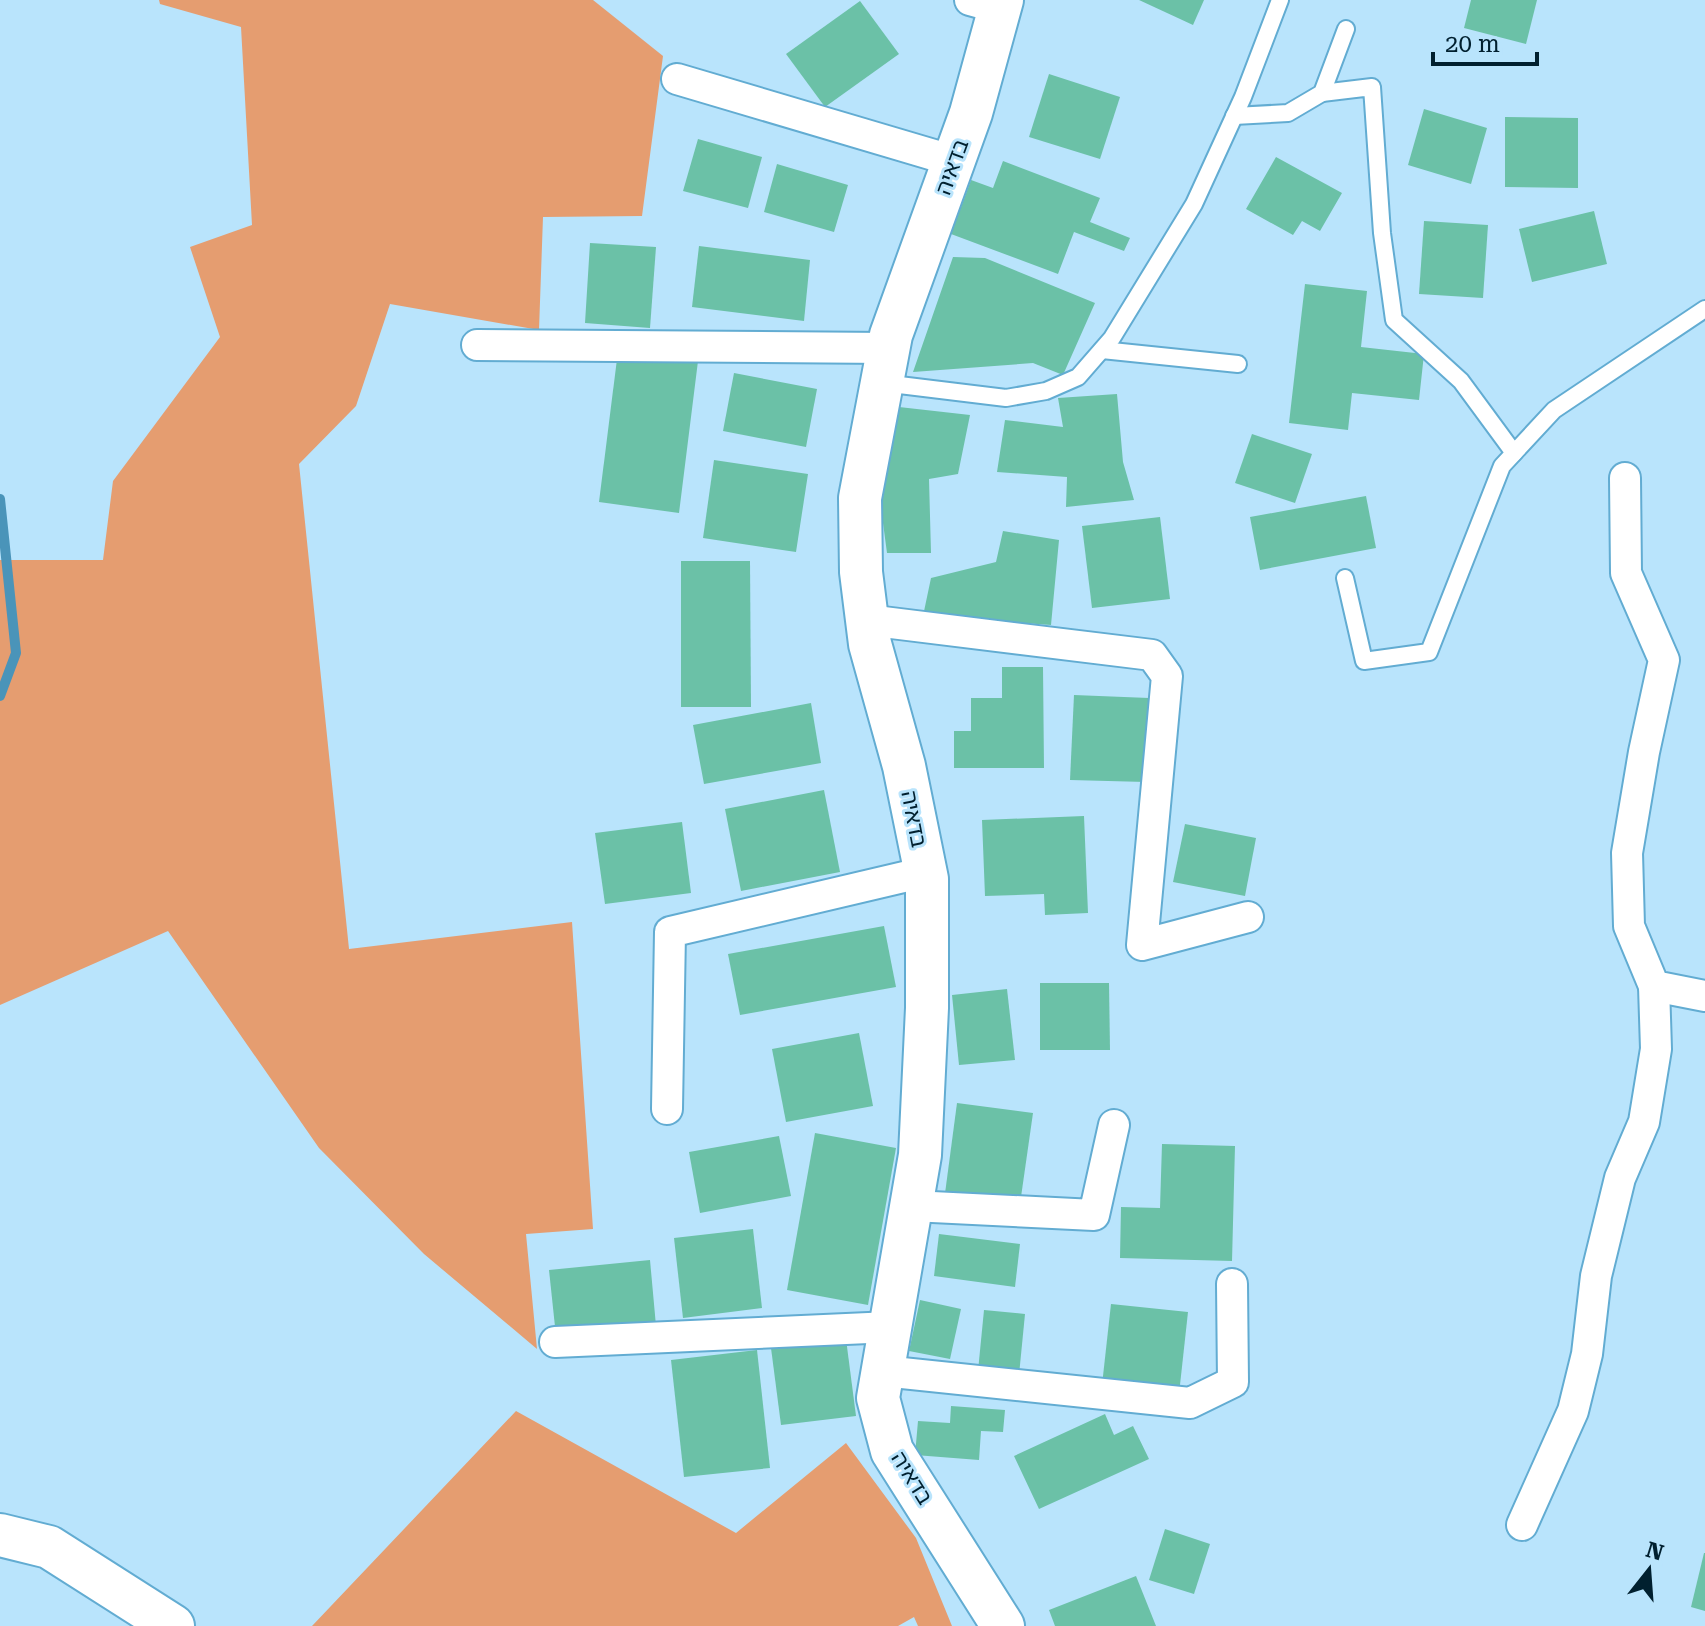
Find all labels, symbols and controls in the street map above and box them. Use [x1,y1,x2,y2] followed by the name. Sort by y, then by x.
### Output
[1433,16,1537,66] scale bar
[1445,30,1500,58] text: 20 m
[930,136,974,198] street label: בדאיה
[896,788,932,850] street label: בדאיה
[886,1447,938,1509] street label: בדאיה
[1609,1530,1689,1610] north arrow
[1643,1537,1667,1566] text: N

